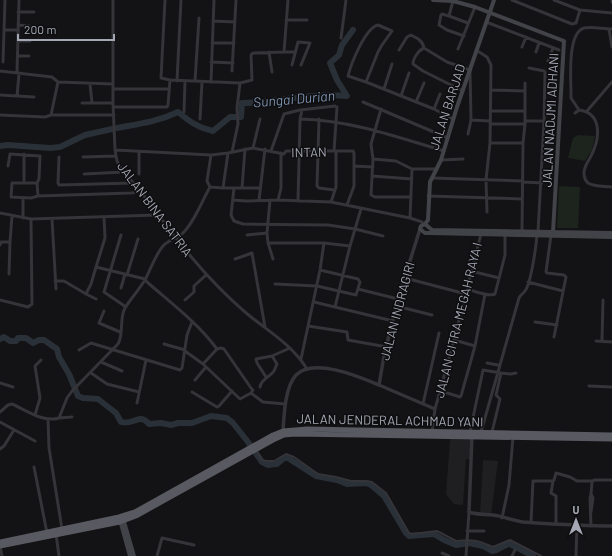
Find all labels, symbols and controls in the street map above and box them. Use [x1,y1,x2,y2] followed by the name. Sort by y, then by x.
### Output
[18,16,114,42] scale bar
[24,22,56,36] text: 200 m
[538,52,562,188] street label: JALAN NADJMI ADHANI
[426,62,468,152] street label: JALAN BARJAD
[252,86,336,111] water label: Sungai Durian
[291,144,327,160] street label: INTAN
[114,158,196,260] street label: JALAN BINA SATRIA
[431,241,485,399] street label: JALAN CITRA MEGAH RAYA I
[376,260,418,362] street label: JALAN INDRAGIRI
[296,410,484,430] street label: JALAN JENDERAL ACHMAD YANI
[556,500,596,540] north arrow
[573,503,580,516] text: U

